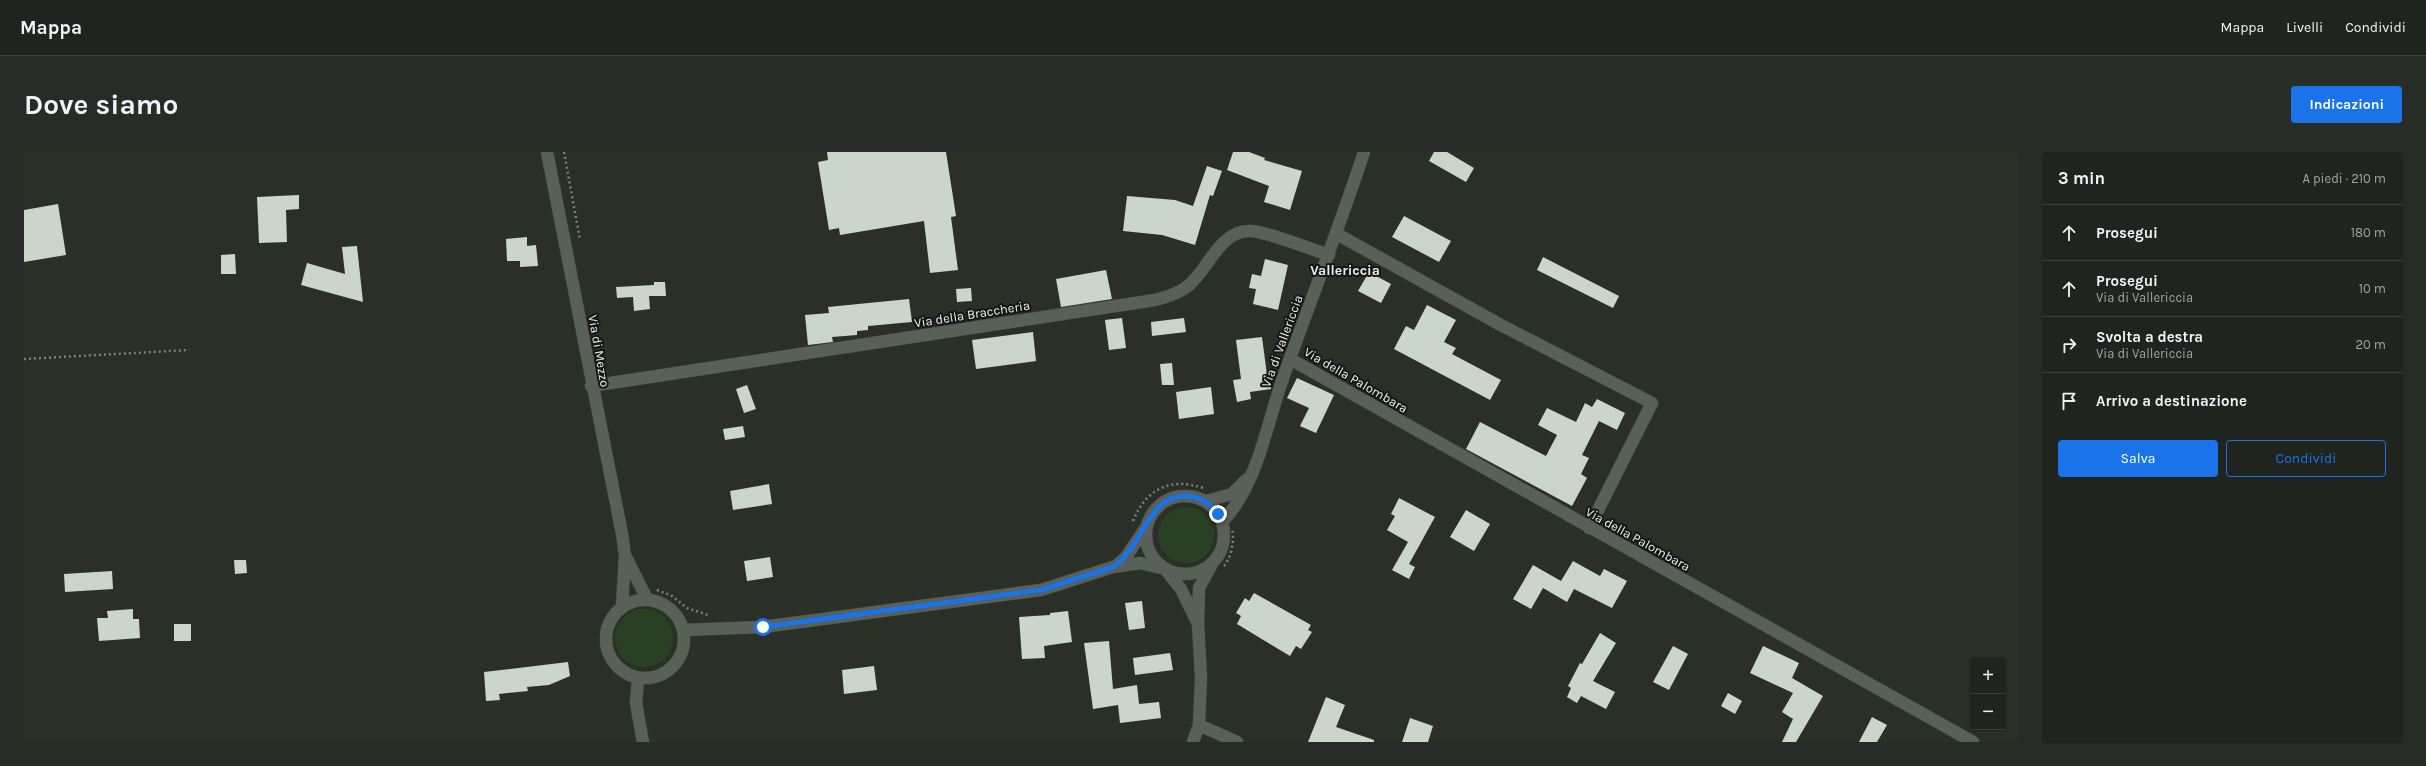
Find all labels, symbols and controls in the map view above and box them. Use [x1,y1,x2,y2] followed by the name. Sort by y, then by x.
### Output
[20,17,82,39] text: Mappa
[2221,19,2264,36] text: Mappa
[2286,19,2323,36] text: Livelli
[2345,19,2406,36] text: Condividi
[2291,86,2402,123] button: Indicazioni
[24,88,178,121] text: Dove siamo
[2058,168,2105,188] text: 3 min
[2302,171,2386,186] text: A piedi · 210 m
[2058,222,2080,244] icon: ahead
[2096,224,2158,242] text: Prosegui
[2351,225,2386,240] text: 180 m
[1310,262,1380,279] district label: Vallericcia
[2096,272,2158,290] text: Prosegui
[2058,278,2080,300] icon: ahead
[2359,281,2386,296] text: 10 m
[2096,290,2193,305] text: Via di Vallericcia
[1258,293,1306,389] street label: Via di Vallericcia
[913,297,1031,331] street label: Via della Braccheria
[585,314,613,388] street label: Via di Mezzo
[2096,328,2203,346] text: Svolta a destra
[2058,334,2080,356] icon: right
[2356,337,2386,352] text: 20 m
[1301,344,1411,416] street label: Via della Palombara
[2096,346,2193,361] text: Via di Vallericcia
[2058,390,2080,412] icon: arrive
[2096,392,2247,410] text: Arrivo a destinazione
[2058,440,2218,477] button: Salva
[2226,440,2386,477] button: Condividi
[1583,504,1693,574] street label: Via della Palombara
[1209,505,1227,523] route end
[754,618,772,636] route start
[1970,658,2006,730] map controls
[1970,658,2006,694] button: +
[1970,694,2006,730] button: −

